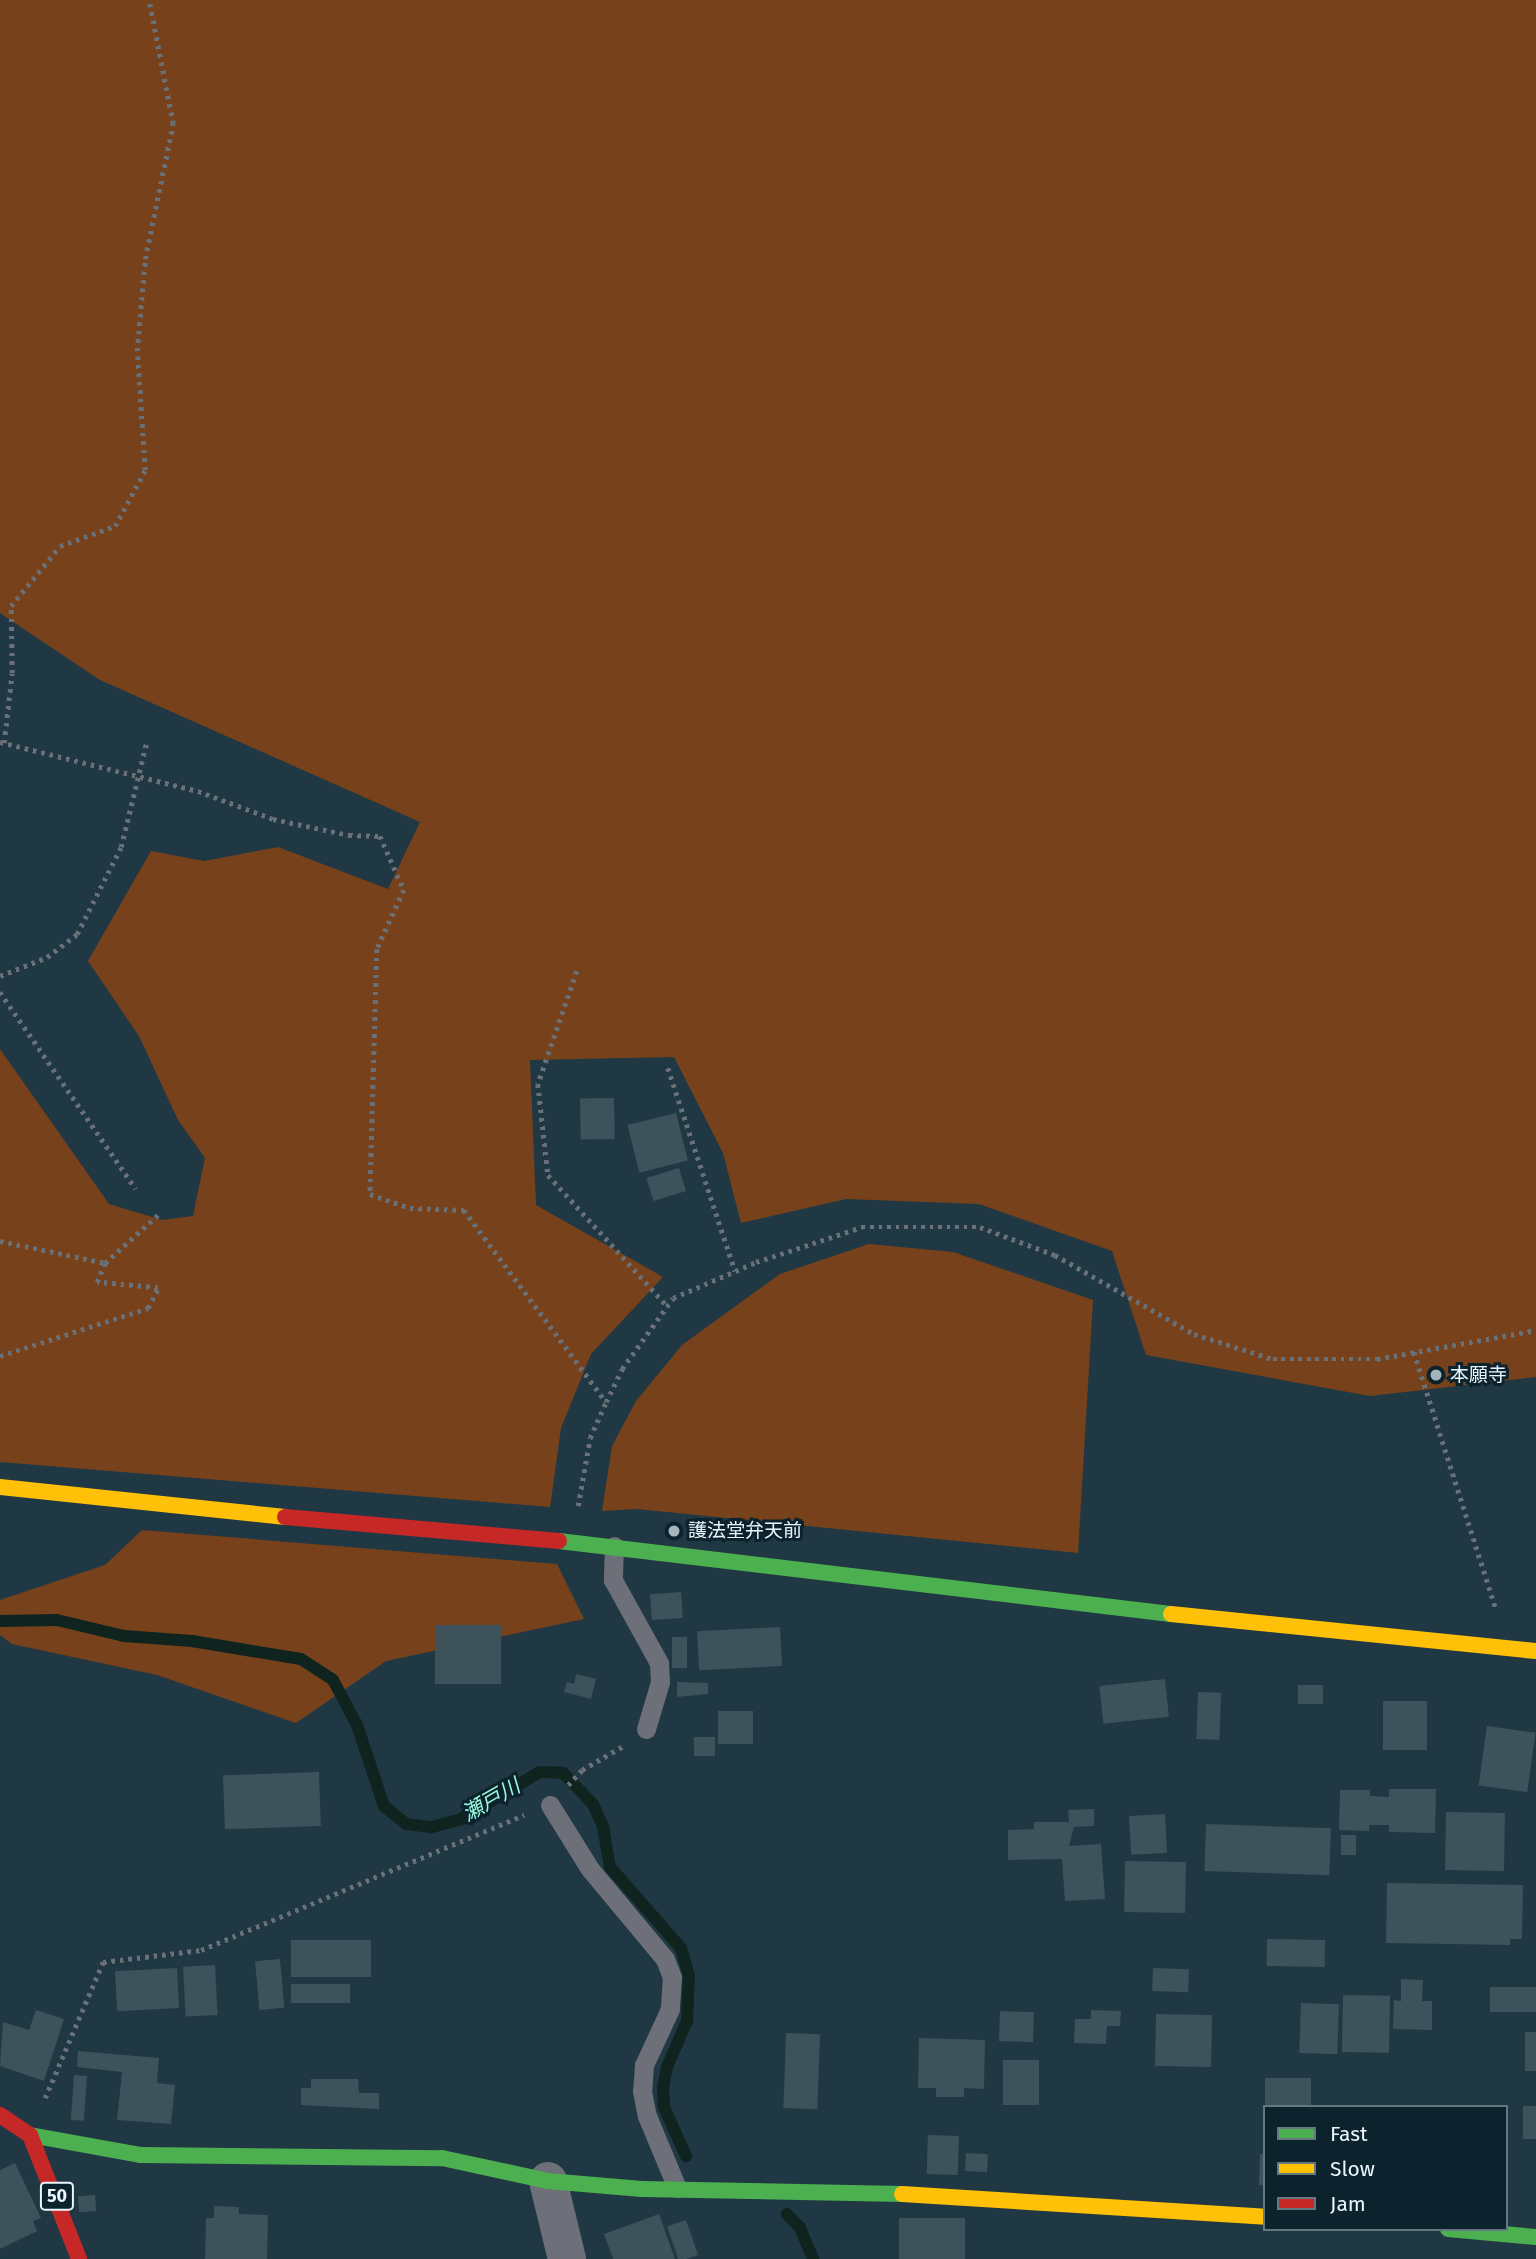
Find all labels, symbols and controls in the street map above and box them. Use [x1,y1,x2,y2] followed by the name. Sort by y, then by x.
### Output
[1450,1364,1507,1386] place label: 本願寺
[1428,1367,1444,1383] marker: 本願寺
[688,1520,802,1542] place label: 護法堂弁天前
[666,1523,682,1539] marker: 護法堂弁天前
[457,1773,525,1827] water label: 瀬戸川
[1263,2105,1508,2231] legend
[1330,2121,1368,2147] text: Fast
[1330,2156,1375,2182] text: Slow
[40,2182,74,2210] road number: 50
[1330,2191,1366,2217] text: Jam

